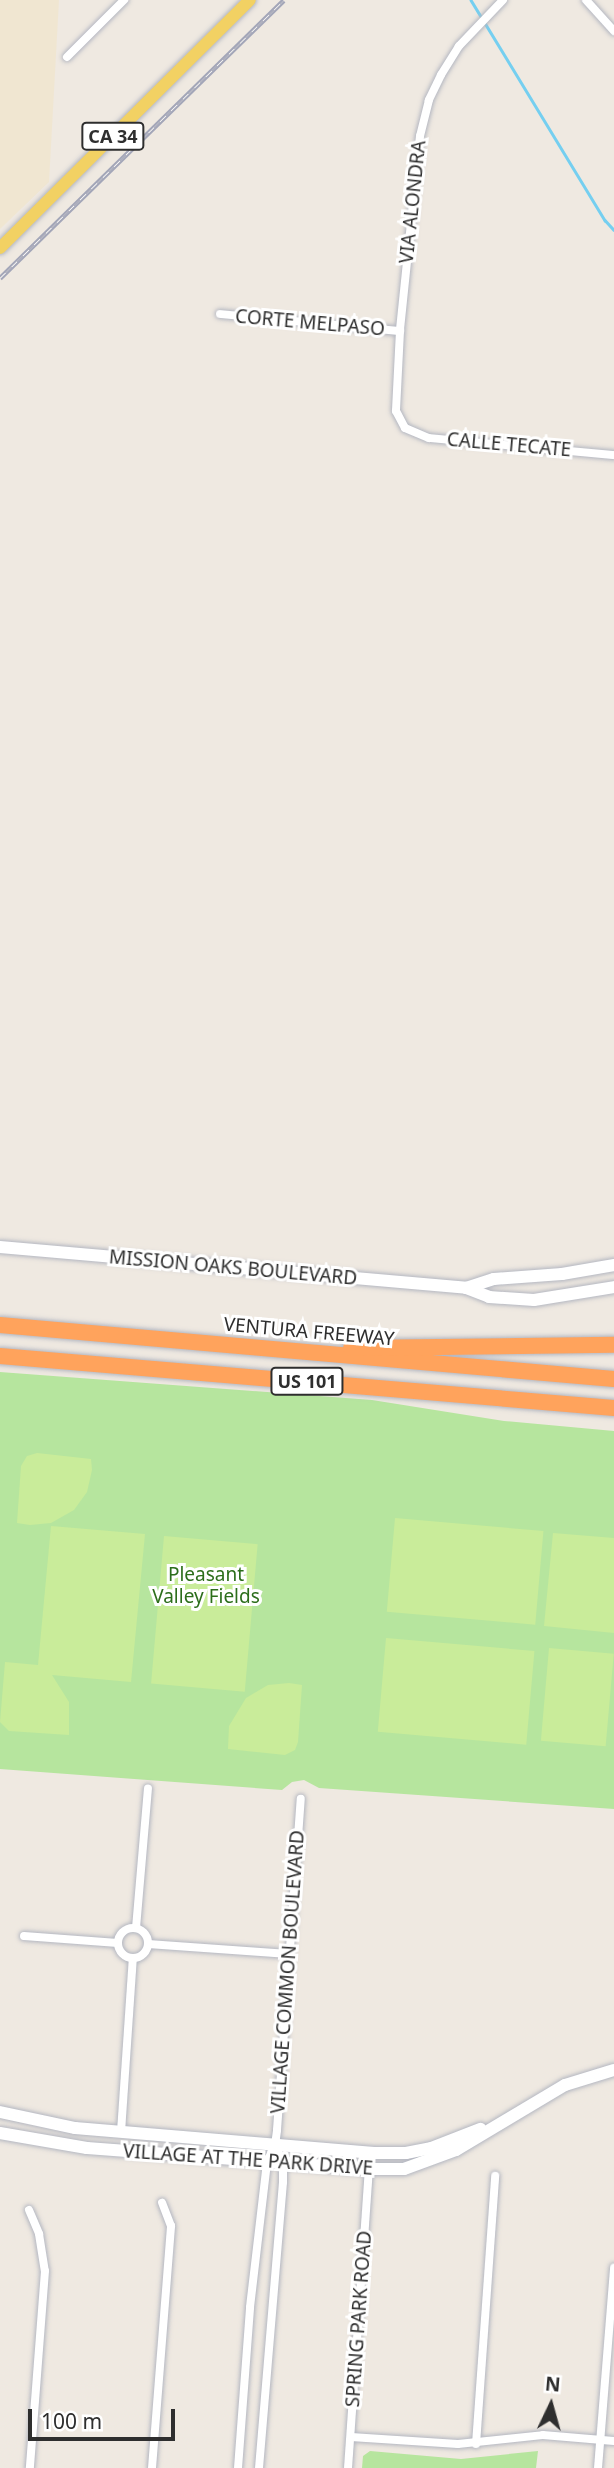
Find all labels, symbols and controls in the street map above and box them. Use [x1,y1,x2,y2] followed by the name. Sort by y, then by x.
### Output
[80,121,146,150] road number: CA 34
[395,139,431,265] street label: VIA ALONDRA
[234,305,386,341] street label: CORTE MELPASO
[446,428,572,462] street label: CALLE TECATE
[108,1246,358,1290] street label: MISSION OAKS BOULEVARD
[223,1313,395,1351] street label: VENTURA FREEWAY
[270,1366,344,1396] road number: US 101
[152,1564,260,1608] park label: Pleasant Valley Fields
[267,1830,309,2114] street label: VILLAGE COMMON BOULEVARD
[122,2140,374,2180] street label: VILLAGE AT THE PARK DRIVE
[341,2230,377,2408] street label: SPRING PARK ROAD
[516,2370,586,2440] north arrow
[544,2370,562,2398] text: N
[32,2394,178,2438] scale bar
[41,2407,102,2435] text: 100 m

